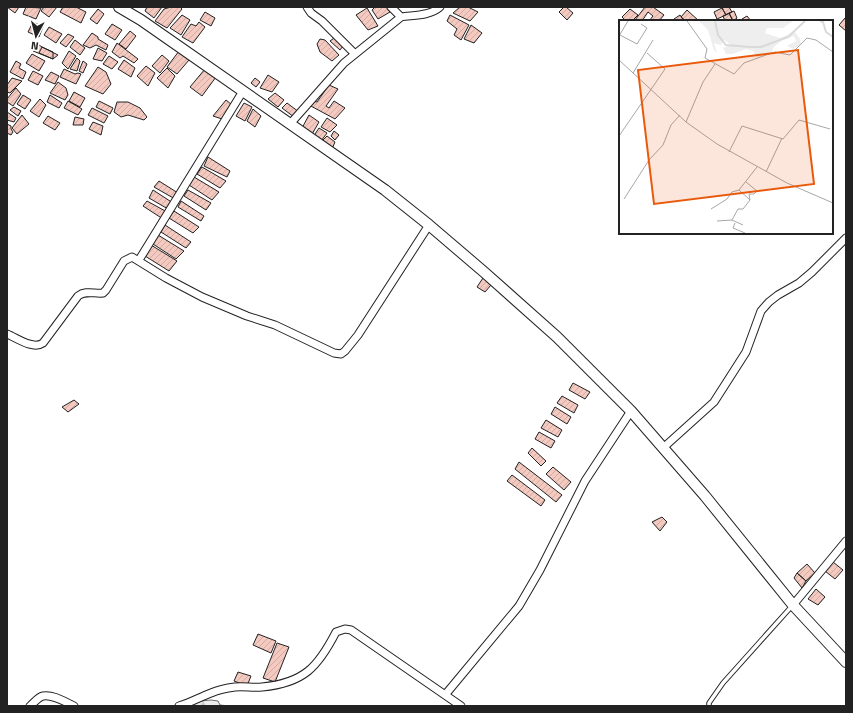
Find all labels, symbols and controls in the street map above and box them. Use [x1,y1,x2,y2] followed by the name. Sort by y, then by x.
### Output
[16,16,56,56] north arrow
[619,20,833,234] inset map
[30,38,40,54] text: N

